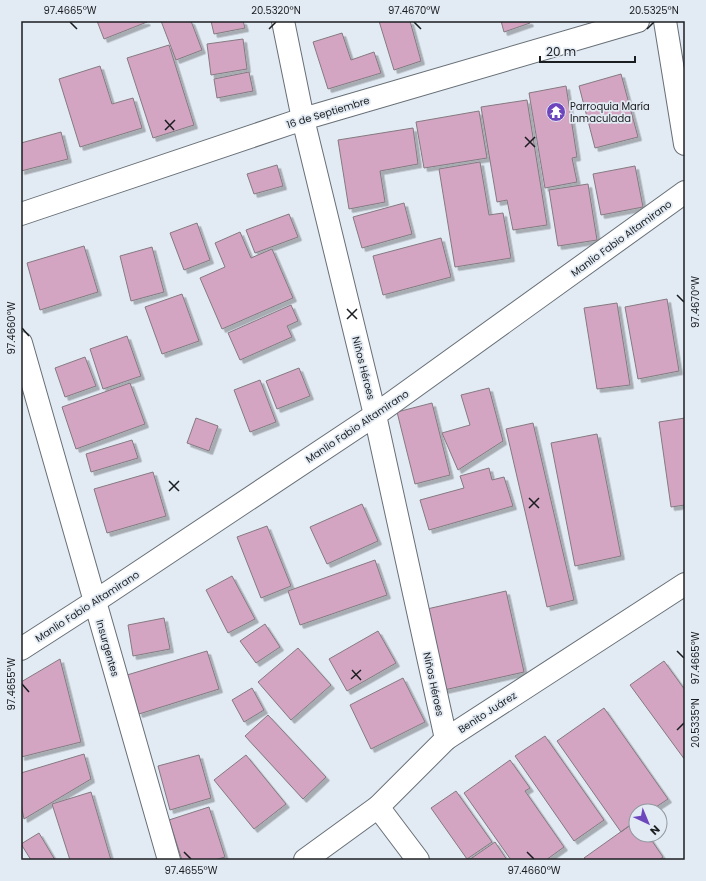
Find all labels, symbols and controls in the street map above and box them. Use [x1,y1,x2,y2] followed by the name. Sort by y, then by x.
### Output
[44,3,97,18] text: 97.4665°W
[251,3,301,18] text: 20.5320°N
[388,3,440,18] text: 97.4670°W
[629,3,679,18] text: 20.5325°N
[540,38,635,64] scale bar
[546,43,576,60] text: 20 m
[285,93,371,132] street label: 16 de Septiembre
[570,99,650,126] place label: Parroquia María Inmaculada
[545,101,567,123] temple icon: Parroquia María Inmaculada
[568,197,675,280] street label: Manlio Fabio Altamirano
[688,276,703,328] text: 97.4670°W
[4,301,19,355] text: 97.4660°W
[348,335,379,401] street label: Niños Héroes
[303,386,412,467] street label: Manlio Fabio Altamirano
[32,567,142,646] street label: Manlio Fabio Altamirano
[92,618,123,678] street label: Insurgentes
[688,631,703,685] text: 97.4665°W
[419,651,448,717] street label: Niños Héroes
[4,657,19,710] text: 97.4655°W
[455,688,520,737] street label: Benito Juárez
[688,698,703,748] text: 20.5335°N
[628,803,668,843] north arrow
[646,822,663,839] text: N
[165,863,218,878] text: 97.4655°W
[508,863,561,878] text: 97.4660°W

